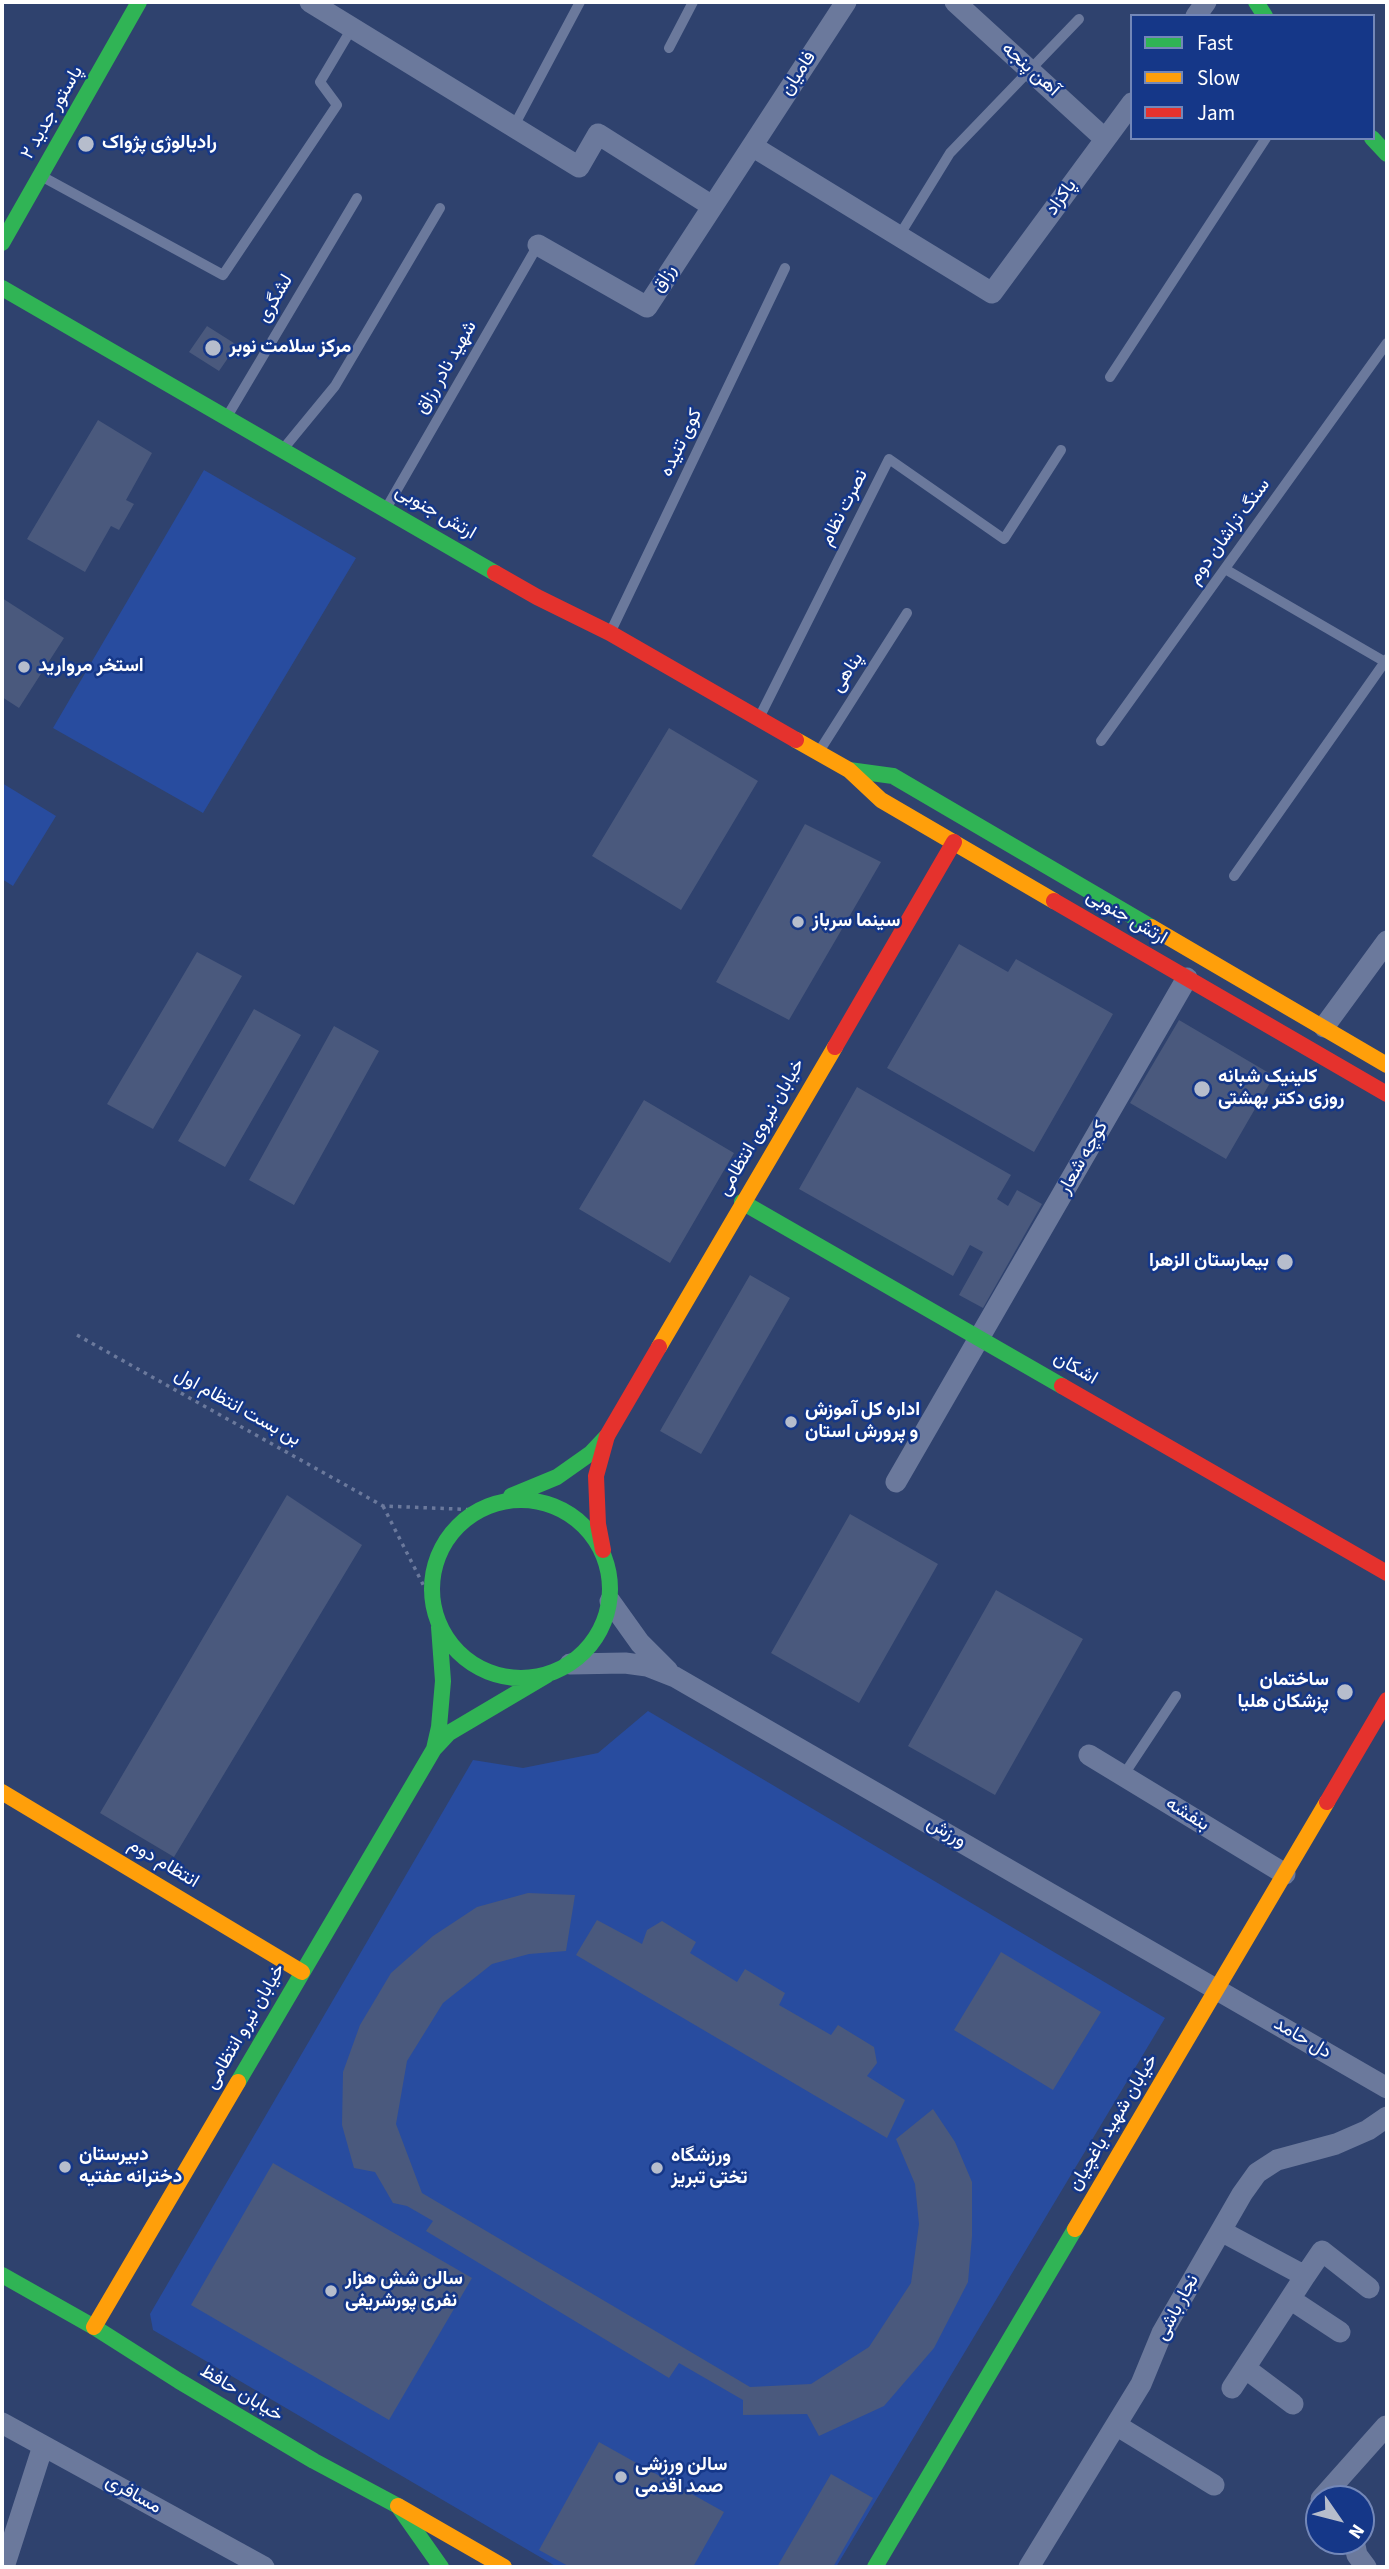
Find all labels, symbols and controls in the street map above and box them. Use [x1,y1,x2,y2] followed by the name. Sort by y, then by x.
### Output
[1130,14,1375,140] legend
[1197,28,1233,58] text: Fast
[996,38,1064,102] street label: آهن پنجه
[776,47,822,101] street label: فامیان
[17,62,89,164] street label: پاستور جدید ۲
[1197,63,1240,93] text: Slow
[1197,98,1235,128] text: Jam
[102,133,217,155] place label: رادیالوژی پژواک
[76,134,96,154] marker: رادیالوژی پژواک
[1041,176,1083,220] street label: پاکزاد
[648,261,682,297] street label: رزاق
[253,271,299,327] street label: لشگری
[411,317,483,419] street label: شهید نادر رزاق
[229,337,351,359] place label: مرکز سلامت نوبر
[203,338,223,358] marker: مرکز سلامت نوبر
[656,405,708,481] street label: کوی تنیده
[816,466,874,550] street label: نصرت نظام
[1184,475,1276,589] street label: سنگ تراشان دوم
[390,481,480,545] street label: ارتش جنوبی
[827,649,869,697] street label: پناهی
[38,656,144,678] place label: استخر مروارید
[16,659,32,675] marker: استخر مروارید
[1081,886,1171,950] street label: ارتش جنوبی
[812,911,901,933] place label: سینما سرباز
[790,914,806,930] marker: سینما سرباز
[713,1055,811,1201] street label: خیابان نیروی انتظامی
[1218,1067,1344,1111] place label: کلینیک شبانه روزی دکتر بهشتی
[1192,1079,1212,1099] marker: کلینیک شبانه روزی دکتر بهشتی
[1054,1117,1114,1199] street label: کوچه شعار
[1149,1251,1269,1273] place label: بیمارستان الزهرا
[1275,1252,1295,1272] marker: بیمارستان الزهرا
[1049,1347,1101,1391] street label: اشکان
[170,1364,304,1452] street label: بن بست انتظام اول
[805,1400,920,1444] place label: اداره کل آموزش و پرورش استان
[783,1414,799,1430] marker: اداره کل آموزش و پرورش استان
[1238,1670,1329,1714] place label: ساختمان پزشکان هلیا
[1335,1682,1355,1702] marker: ساختمان پزشکان هلیا
[1161,1793,1213,1837] street label: بنفشه
[922,1813,970,1853] street label: ورزش
[124,1834,202,1894] street label: انتظام دوم
[201,1960,291,2094] street label: خیابان نیرو انتظامی
[1269,2013,1335,2065] street label: دل حامد
[1064,2050,1164,2196] street label: خیابان شهید یاغچیان
[79,2145,182,2189] place label: دبیرستان دخترانه عفتیه
[671,2146,748,2190] place label: ورزشگاه تختی تبریز
[57,2159,73,2175] marker: دبیرستان دخترانه عفتیه
[649,2160,665,2176] marker: ورزشگاه تختی تبریز
[345,2269,463,2313] place label: سالن شش هزار نفری پورشریفی
[1151,2271,1205,2345] street label: نجار باشی
[323,2283,339,2299] marker: سالن شش هزار نفری پورشریفی
[195,2360,287,2428] street label: خیابان حافظ
[635,2455,727,2499] place label: سالن ورزشی صمد اقدمی
[613,2469,629,2485] marker: سالن ورزشی صمد اقدمی
[101,2470,165,2520] street label: مسافری
[1305,2485,1375,2555] north arrow
[1341,2518,1371,2544] text: N

